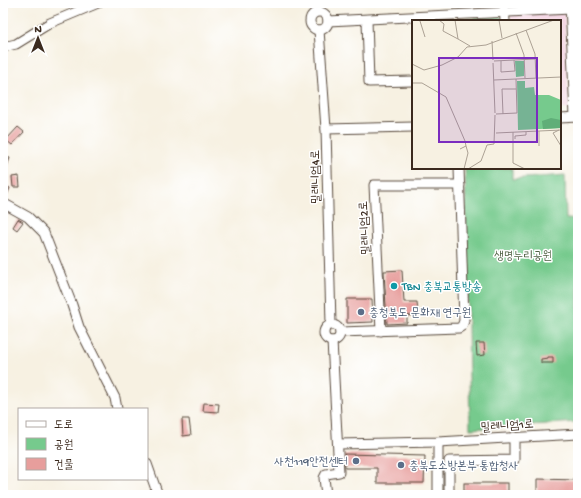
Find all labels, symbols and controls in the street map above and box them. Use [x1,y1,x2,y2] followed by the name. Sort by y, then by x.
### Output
[18,18,58,58] north arrow
[412,20,561,169] inset map
[34,24,42,36] text: N
[310,150,324,204] street label: 밀레니엄4로
[358,200,374,255] street label: 밀레니엄2로
[494,250,552,264] park label: 생명누리공원
[401,280,481,295] place label: TBN 충북교통방송
[389,281,399,291] marker: TBN 충북교통방송
[356,307,366,317] marker: 충청북도 문화재 연구원
[369,307,471,321] place label: 충청북도 문화재 연구원
[18,408,148,480] legend
[480,418,534,436] street label: 밀레니엄1로
[54,419,73,433] text: 도로
[54,439,73,453] text: 공원
[274,456,348,470] place label: 사천119안전센터
[351,456,361,466] marker: 사천119안전센터
[54,459,74,473] text: 건물
[396,460,406,470] marker: 충북도소방본부 통합청사
[409,460,518,474] place label: 충북도소방본부 통합청사

